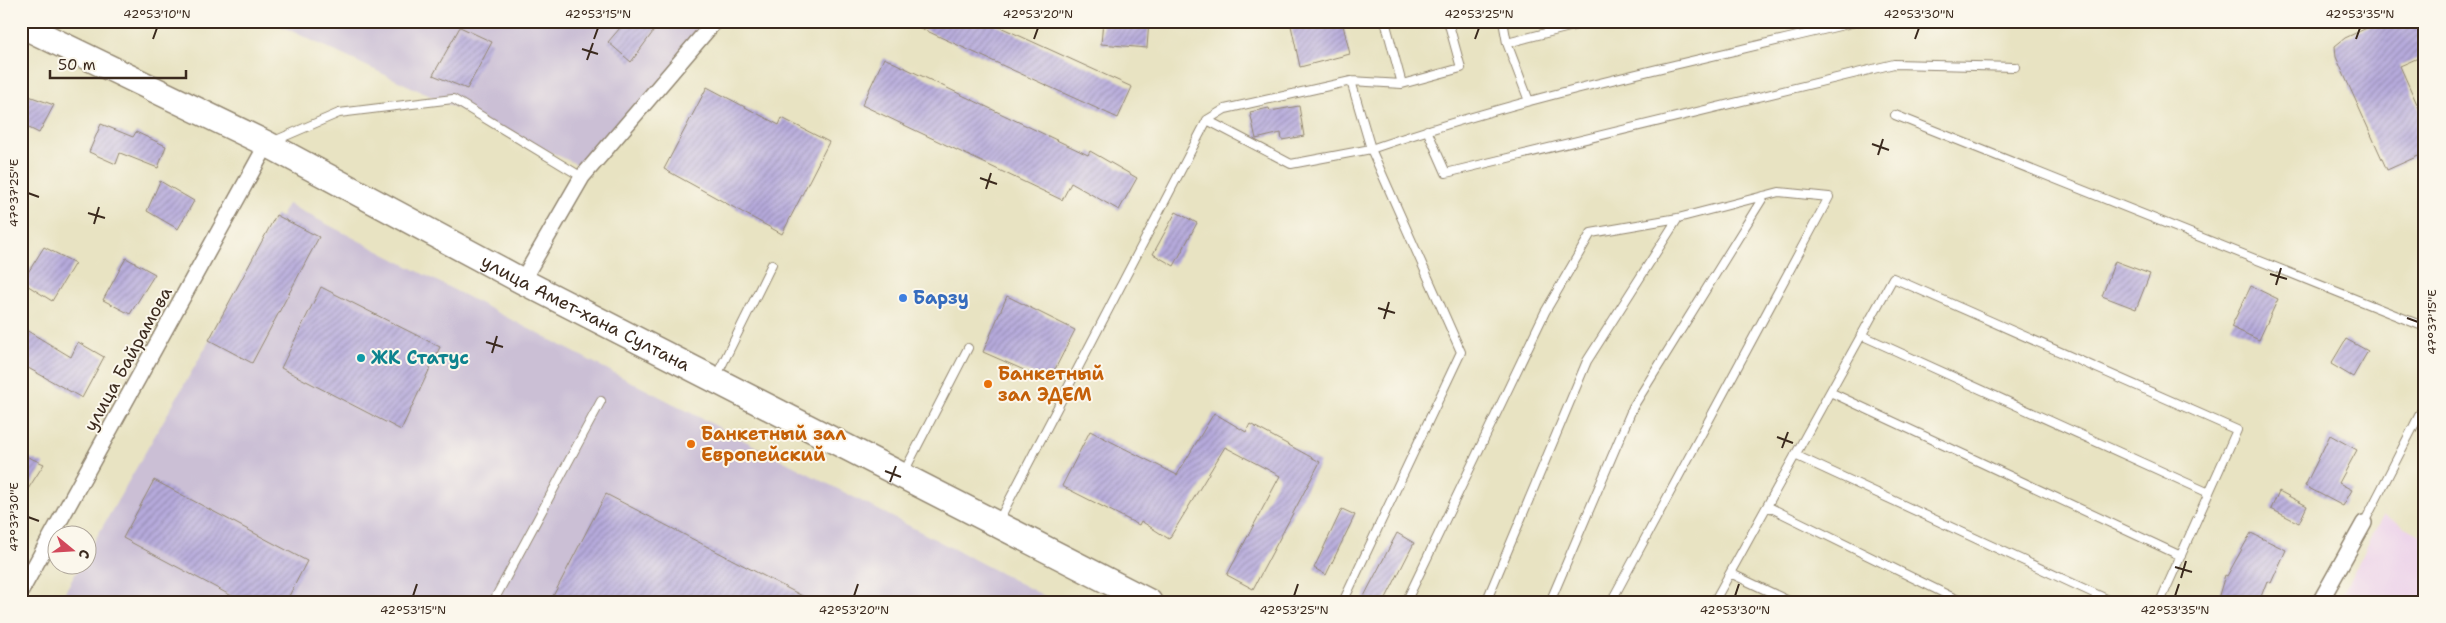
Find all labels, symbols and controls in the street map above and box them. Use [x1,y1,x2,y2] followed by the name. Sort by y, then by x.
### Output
[123,6,191,22] text: 42°53'10"N
[565,6,631,22] text: 42°53'15"N
[1003,6,1073,22] text: 42°53'20"N
[1444,6,1514,22] text: 42°53'25"N
[1884,6,1954,22] text: 42°53'30"N
[2325,6,2395,22] text: 42°53'35"N
[50,48,186,80] scale bar
[58,55,96,75] text: 50 m
[6,159,22,227] text: 47°37'25"E
[477,249,694,377] street label: улица Амет-хана Султана
[78,282,178,436] street label: улица Байрамова
[913,286,969,310] place label: Барзу
[2424,289,2440,355] text: 47°37'15"E
[897,292,909,304] marker: Барзу
[371,346,469,370] place label: ЖК Статус
[355,352,367,364] marker: ЖК Статус
[998,362,1105,407] place label: Банкетный зал ЭДЕМ
[982,378,994,390] marker: Банкетный зал ЭДЕМ
[701,422,846,467] place label: Банкетный зал Европейский
[685,438,697,450] marker: Банкетный зал Европейский
[6,482,22,552] text: 47°37'30"E
[48,526,98,576] north arrow
[74,547,94,561] text: С
[380,602,446,618] text: 42°53'15"N
[819,602,889,618] text: 42°53'20"N
[1259,602,1329,618] text: 42°53'25"N
[1700,602,1770,618] text: 42°53'30"N
[2140,602,2210,618] text: 42°53'35"N

